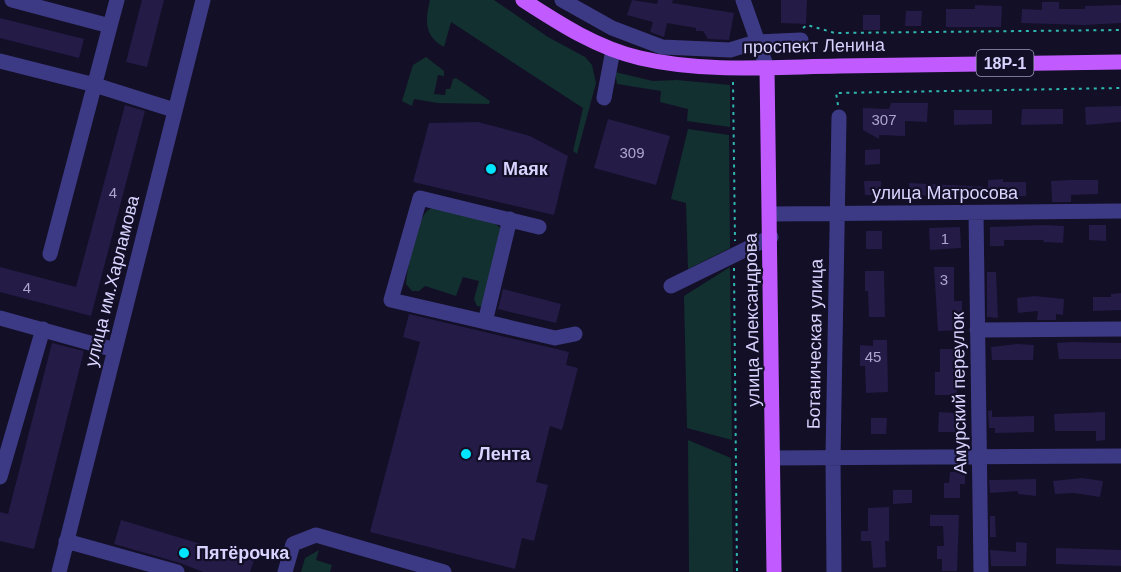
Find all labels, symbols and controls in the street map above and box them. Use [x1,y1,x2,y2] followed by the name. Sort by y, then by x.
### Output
[743,35,886,57] street label: проспект Ленина
[976,50,1034,76] road number: 18Р-1
[871,111,897,128] house number: 307
[619,144,645,161] house number: 309
[503,159,549,179] place label: Маяк
[484,162,498,176] marker: Маяк
[872,183,1019,203] street label: улица Матросова
[109,184,117,201] house number: 4
[81,192,143,369] street label: улица им.Харламова
[941,230,949,247] house number: 1
[740,232,764,407] street label: улица Александрова
[804,258,827,429] street label: Ботаническая улица
[940,271,948,288] house number: 3
[23,279,31,296] house number: 4
[948,312,970,474] street label: Амурский переулок
[865,348,881,365] house number: 45
[478,444,531,464] place label: Лента
[459,447,473,461] marker: Лента
[196,543,290,563] place label: Пятёрочка
[177,546,191,560] marker: Пятёрочка

